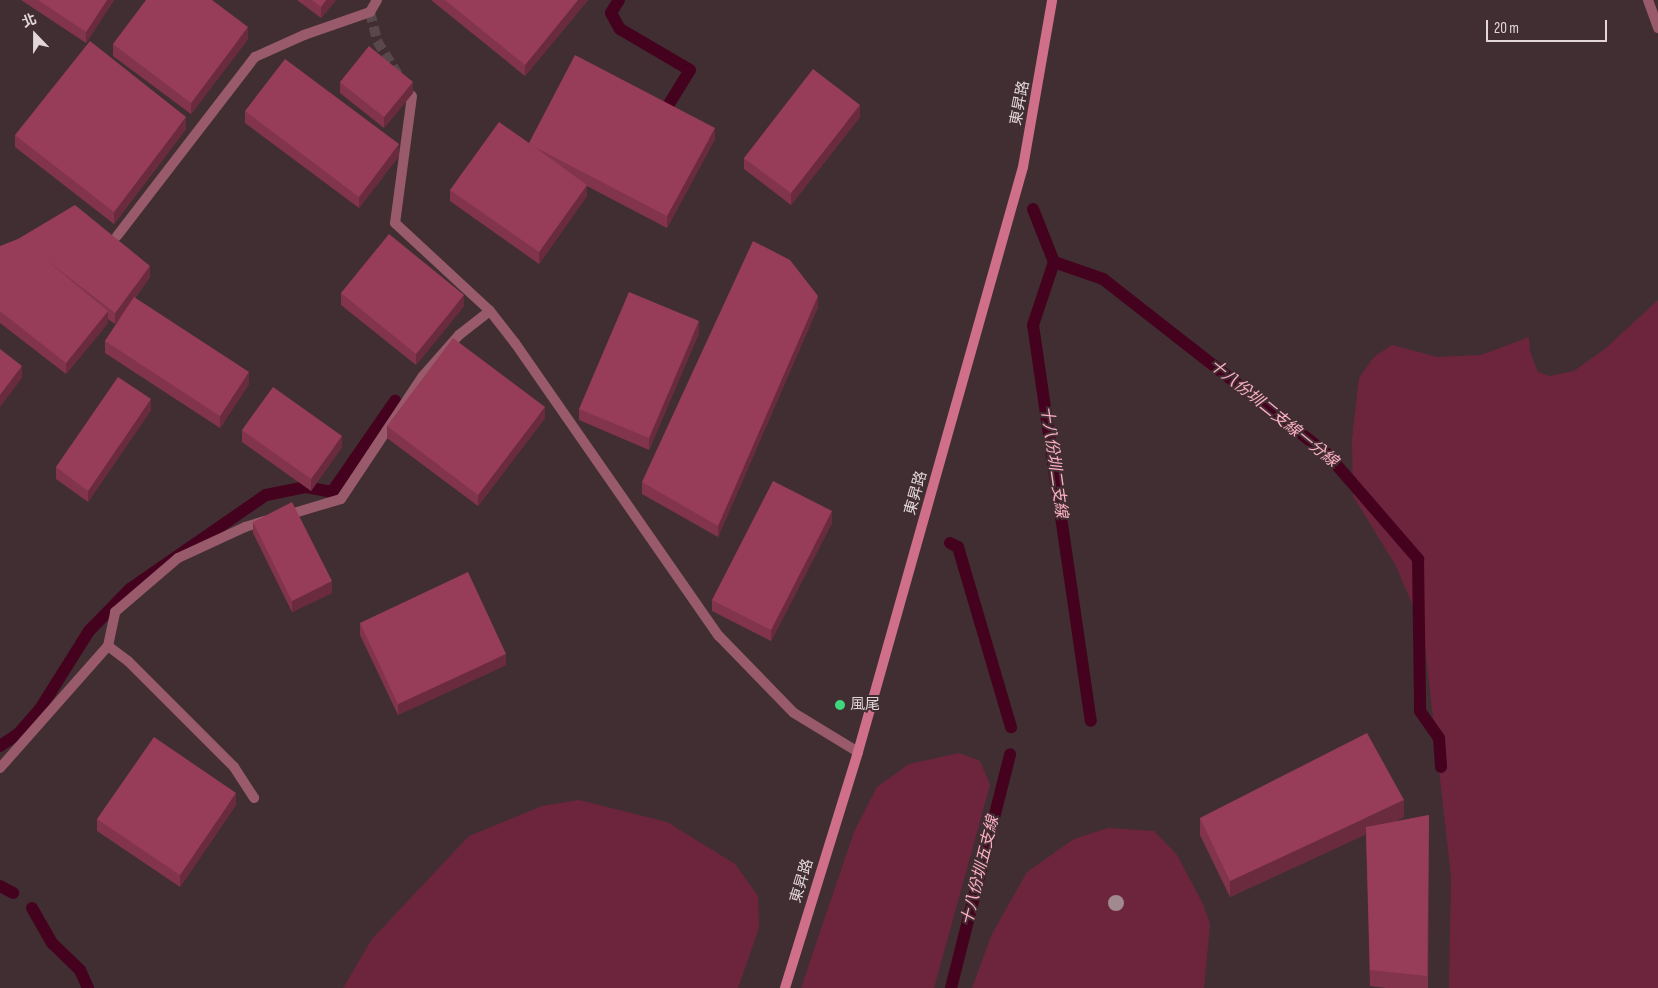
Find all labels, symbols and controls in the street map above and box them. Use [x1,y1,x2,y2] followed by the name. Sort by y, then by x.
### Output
[10,10,60,60] north arrow
[20,10,39,31] text: 北
[1488,10,1609,42] scale bar
[1494,19,1519,38] text: 20 m
[1007,79,1033,127] street label: 東昇路
[1205,356,1341,472] water label: 十八份圳二支線一分線
[1036,405,1070,519] water label: 十八份圳二支線
[901,469,931,517] street label: 東昇路
[850,696,880,714] place label: 風尾
[834,699,846,711] marker: 風尾
[958,814,1004,928] water label: 十八份圳五支線
[787,857,817,905] street label: 東昇路

